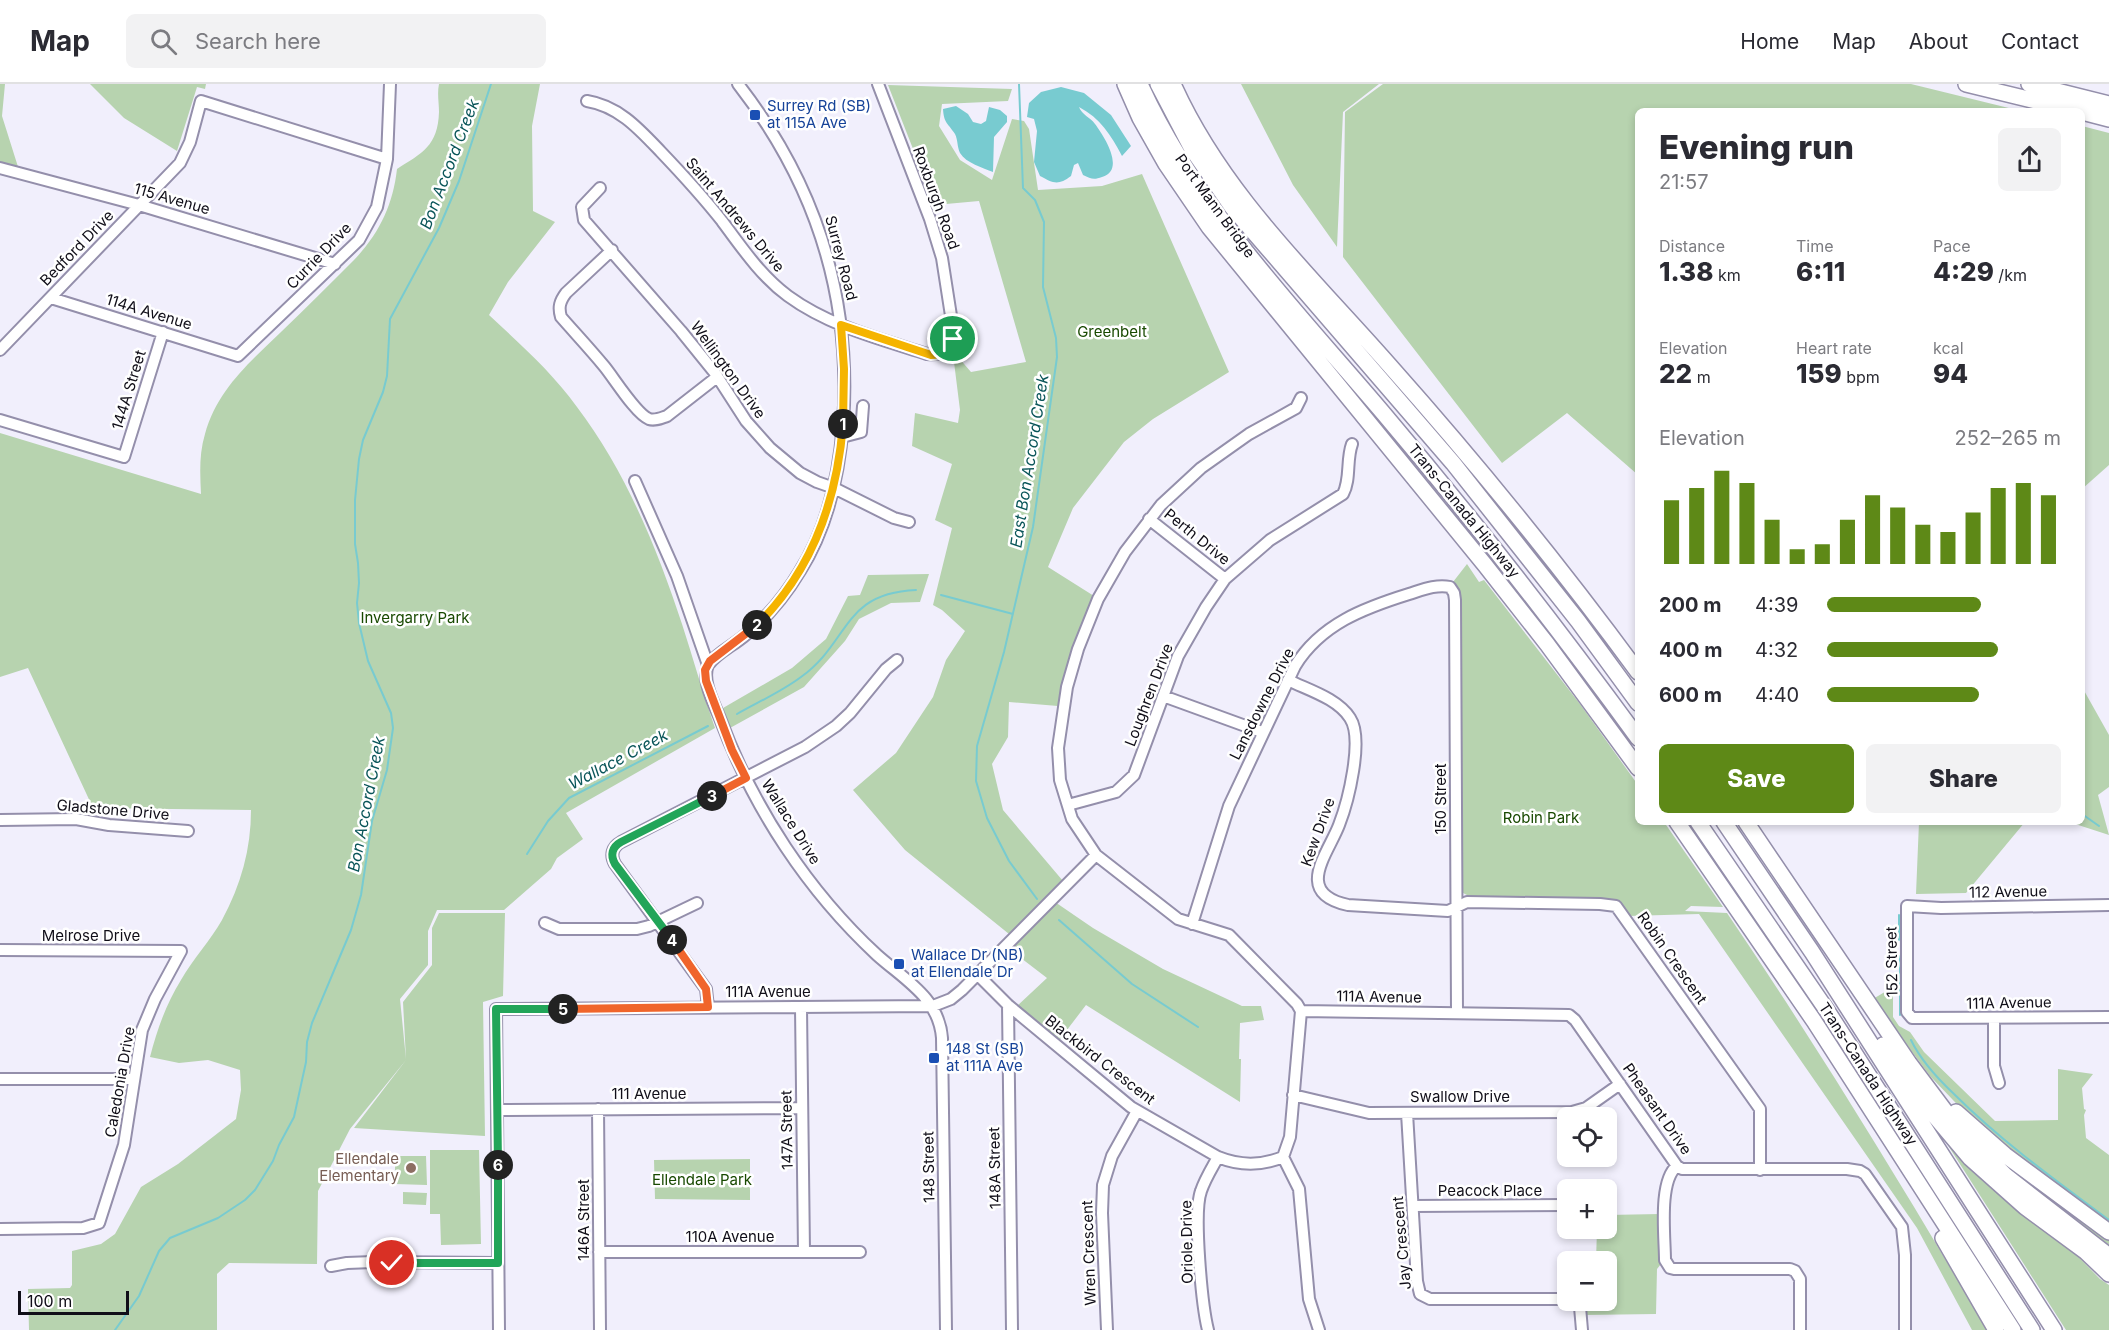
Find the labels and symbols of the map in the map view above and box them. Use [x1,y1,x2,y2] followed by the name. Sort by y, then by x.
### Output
[415,96,483,232] water label: Bon Accord Creek
[767,96,871,132] place label: Surrey Rd (SB) at 115A Ave
[748,108,762,122] marker: Surrey Rd (SB) at 115A Ave
[909,144,964,252] street label: Roxburgh Road
[1171,150,1259,261] street label: Port Mann Bridge
[682,154,789,276] street label: Saint Andrews Drive
[132,179,212,218] street label: 115 Avenue
[36,206,117,289] street label: Bedford Drive
[821,213,862,302] street label: Surrey Road
[282,218,355,293] street label: Currie Drive
[104,289,195,334] street label: 114A Avenue
[927,313,978,364] pin
[687,317,770,422] street label: Wellington Drive
[1077,322,1147,341] park label: Greenbelt
[107,348,150,432] street label: 144A Street
[1005,373,1053,549] water label: East Bon Accord Creek
[828,409,858,439] pin: 1
[1405,440,1525,582] street label: Trans-Canada Highway
[1161,504,1234,569] street label: Perth Drive
[360,608,470,627] park label: Invergarry Park
[742,610,772,640] pin: 2
[1120,641,1177,749] street label: Loughren Drive
[1225,645,1298,763] street label: Lansdowne Drive
[565,724,671,794] water label: Wallace Creek
[343,734,389,873] water label: Bon Accord Creek
[1431,763,1450,835] street label: 150 Street
[758,776,825,868] street label: Wallace Drive
[697,781,727,811] pin: 3
[56,795,170,824] street label: Gladstone Drive
[1296,795,1339,869] street label: Kew Drive
[1503,808,1580,827] park label: Robin Park
[1969,881,2047,902] street label: 112 Avenue
[1634,908,1711,1008] street label: Robin Crescent
[657,925,687,955] pin: 4
[42,926,140,945] street label: Melrose Drive
[1881,926,1902,998] street label: 152 Street
[911,945,1023,981] place label: Wallace Dr (NB) at Ellendale Dr
[892,957,906,971] marker: Wallace Dr (NB) at Ellendale Dr
[725,982,811,1001] street label: 111A Avenue
[1336,986,1422,1007] street label: 111A Avenue
[1966,992,2052,1013] street label: 111A Avenue
[548,994,578,1024] pin: 5
[1815,999,1922,1149] street label: Trans-Canada Highway
[1042,1011,1159,1109] street label: Blackbird Crescent
[100,1025,139,1139] street label: Caledonia Drive
[946,1039,1024,1075] place label: 148 St (SB) at 111A Ave
[927,1051,941,1065] marker: 148 St (SB) at 111A Ave
[1619,1059,1696,1158] street label: Pheasant Drive
[611,1084,687,1103] street label: 111 Avenue
[1410,1087,1510,1106] street label: Swallow Drive
[776,1090,797,1170] street label: 147A Street
[984,1127,1005,1209] street label: 148A Street
[918,1131,939,1203] street label: 148 Street
[319,1149,400,1185] place label: Ellendale Elementary
[483,1150,513,1180] pin: 6
[404,1161,418,1175] marker: Ellendale Elementary
[652,1170,753,1189] park label: Ellendale Park
[574,1179,593,1261] street label: 146A Street
[1438,1181,1542,1200] street label: Peacock Place
[1388,1196,1415,1290] street label: Jay Crescent
[1077,1200,1100,1306] street label: Wren Crescent
[1176,1200,1197,1284] street label: Oriole Drive
[686,1227,774,1246] street label: 110A Avenue
[366,1237,417,1288] pin
[18,1288,129,1316] scale bar

